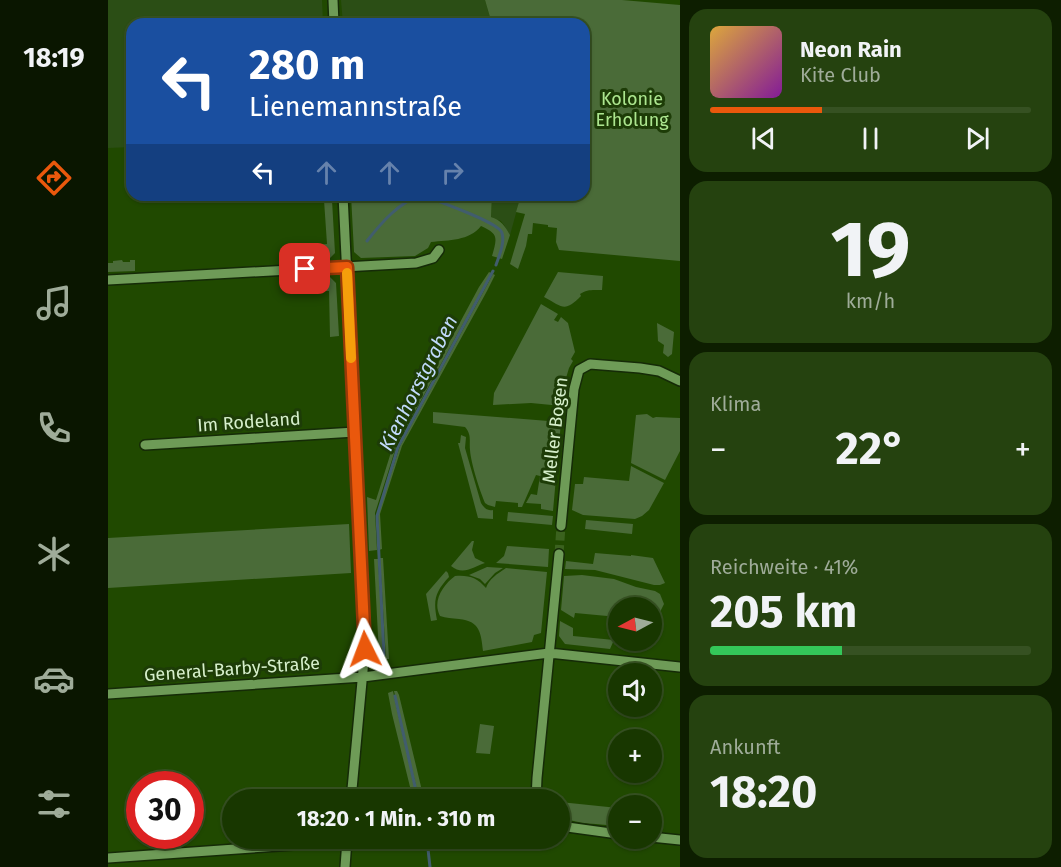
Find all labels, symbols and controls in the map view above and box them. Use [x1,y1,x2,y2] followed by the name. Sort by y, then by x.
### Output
[800,36,902,63] text: Neon Rain
[249,40,365,90] text: 280 m
[23,42,85,74] text: 18:19
[150,42,228,120] icon: left
[800,63,881,87] text: Kite Club
[595,88,669,131] park label: Kolonie Erholung
[249,91,462,123] text: Lienemannstraße
[747,122,780,155] icon: previous
[854,122,887,155] icon: pause
[961,122,994,155] icon: next
[247,156,280,189] icon: left
[310,156,343,189] icon: ahead
[373,156,406,189] icon: ahead
[436,156,469,189] icon: right
[33,157,75,199] icon: directions
[831,203,910,297] text: 19
[279,243,330,294] pin
[288,252,321,285] icon: arrive
[33,282,75,324] icon: music
[846,289,895,313] text: km/h
[373,311,463,455] water label: Kienhorstgraben
[538,376,572,484] street label: Meller Bogen
[710,392,761,416] text: Klima
[33,407,75,449] icon: phone
[197,407,301,437] street label: Im Rodeland
[836,422,906,476] text: 22°
[710,430,727,470] text: −
[1015,430,1031,470] text: +
[33,533,75,575] icon: climate
[710,555,858,579] text: Reichweite · 41%
[710,585,857,639] text: 205 km
[608,597,662,651] north arrow
[608,597,662,849] map controls
[333,617,397,681] position arrow
[143,652,321,686] street label: General-Barby-Straße
[33,658,75,700] icon: car
[608,663,662,717] button: sound
[608,729,662,783] button: +
[710,735,781,759] text: Ankunft
[710,765,817,819] text: 18:20
[126,771,204,849] speed limit sign: 30
[33,783,75,825] icon: filters
[608,795,662,849] button: −
[297,805,495,832] text: 18:20 · 1 Min. · 310 m

